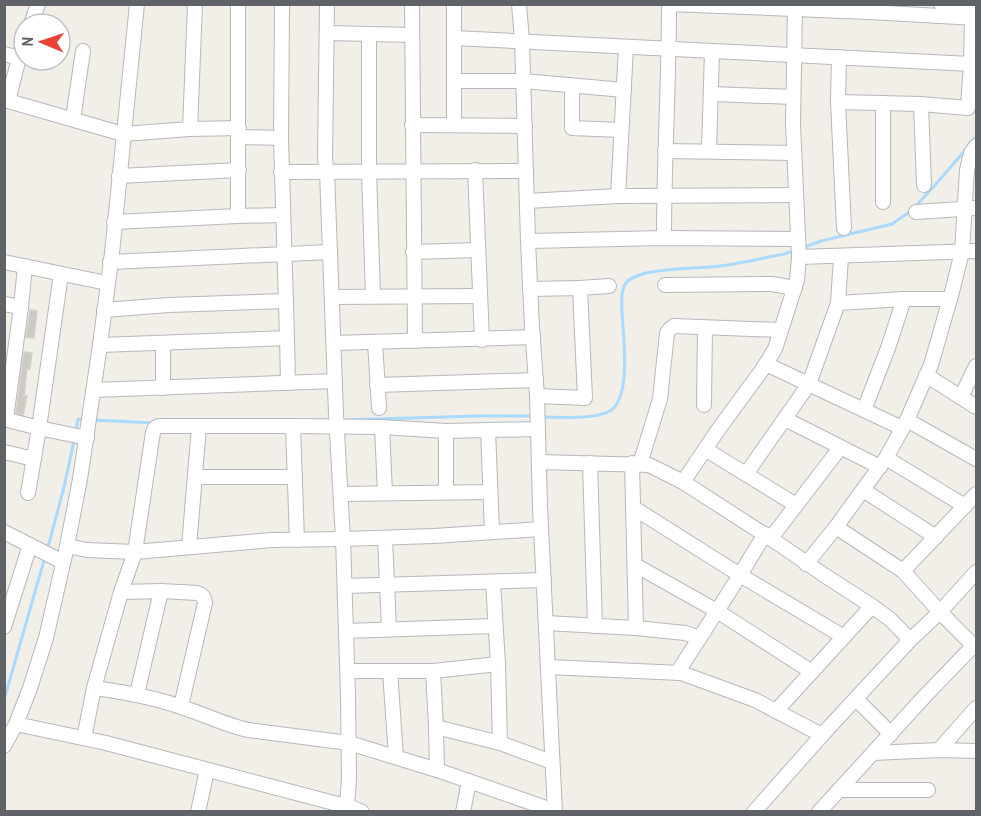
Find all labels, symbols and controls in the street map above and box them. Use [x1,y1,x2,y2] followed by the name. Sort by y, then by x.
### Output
[12,12,72,72] north arrow
[16,36,38,47] text: N

